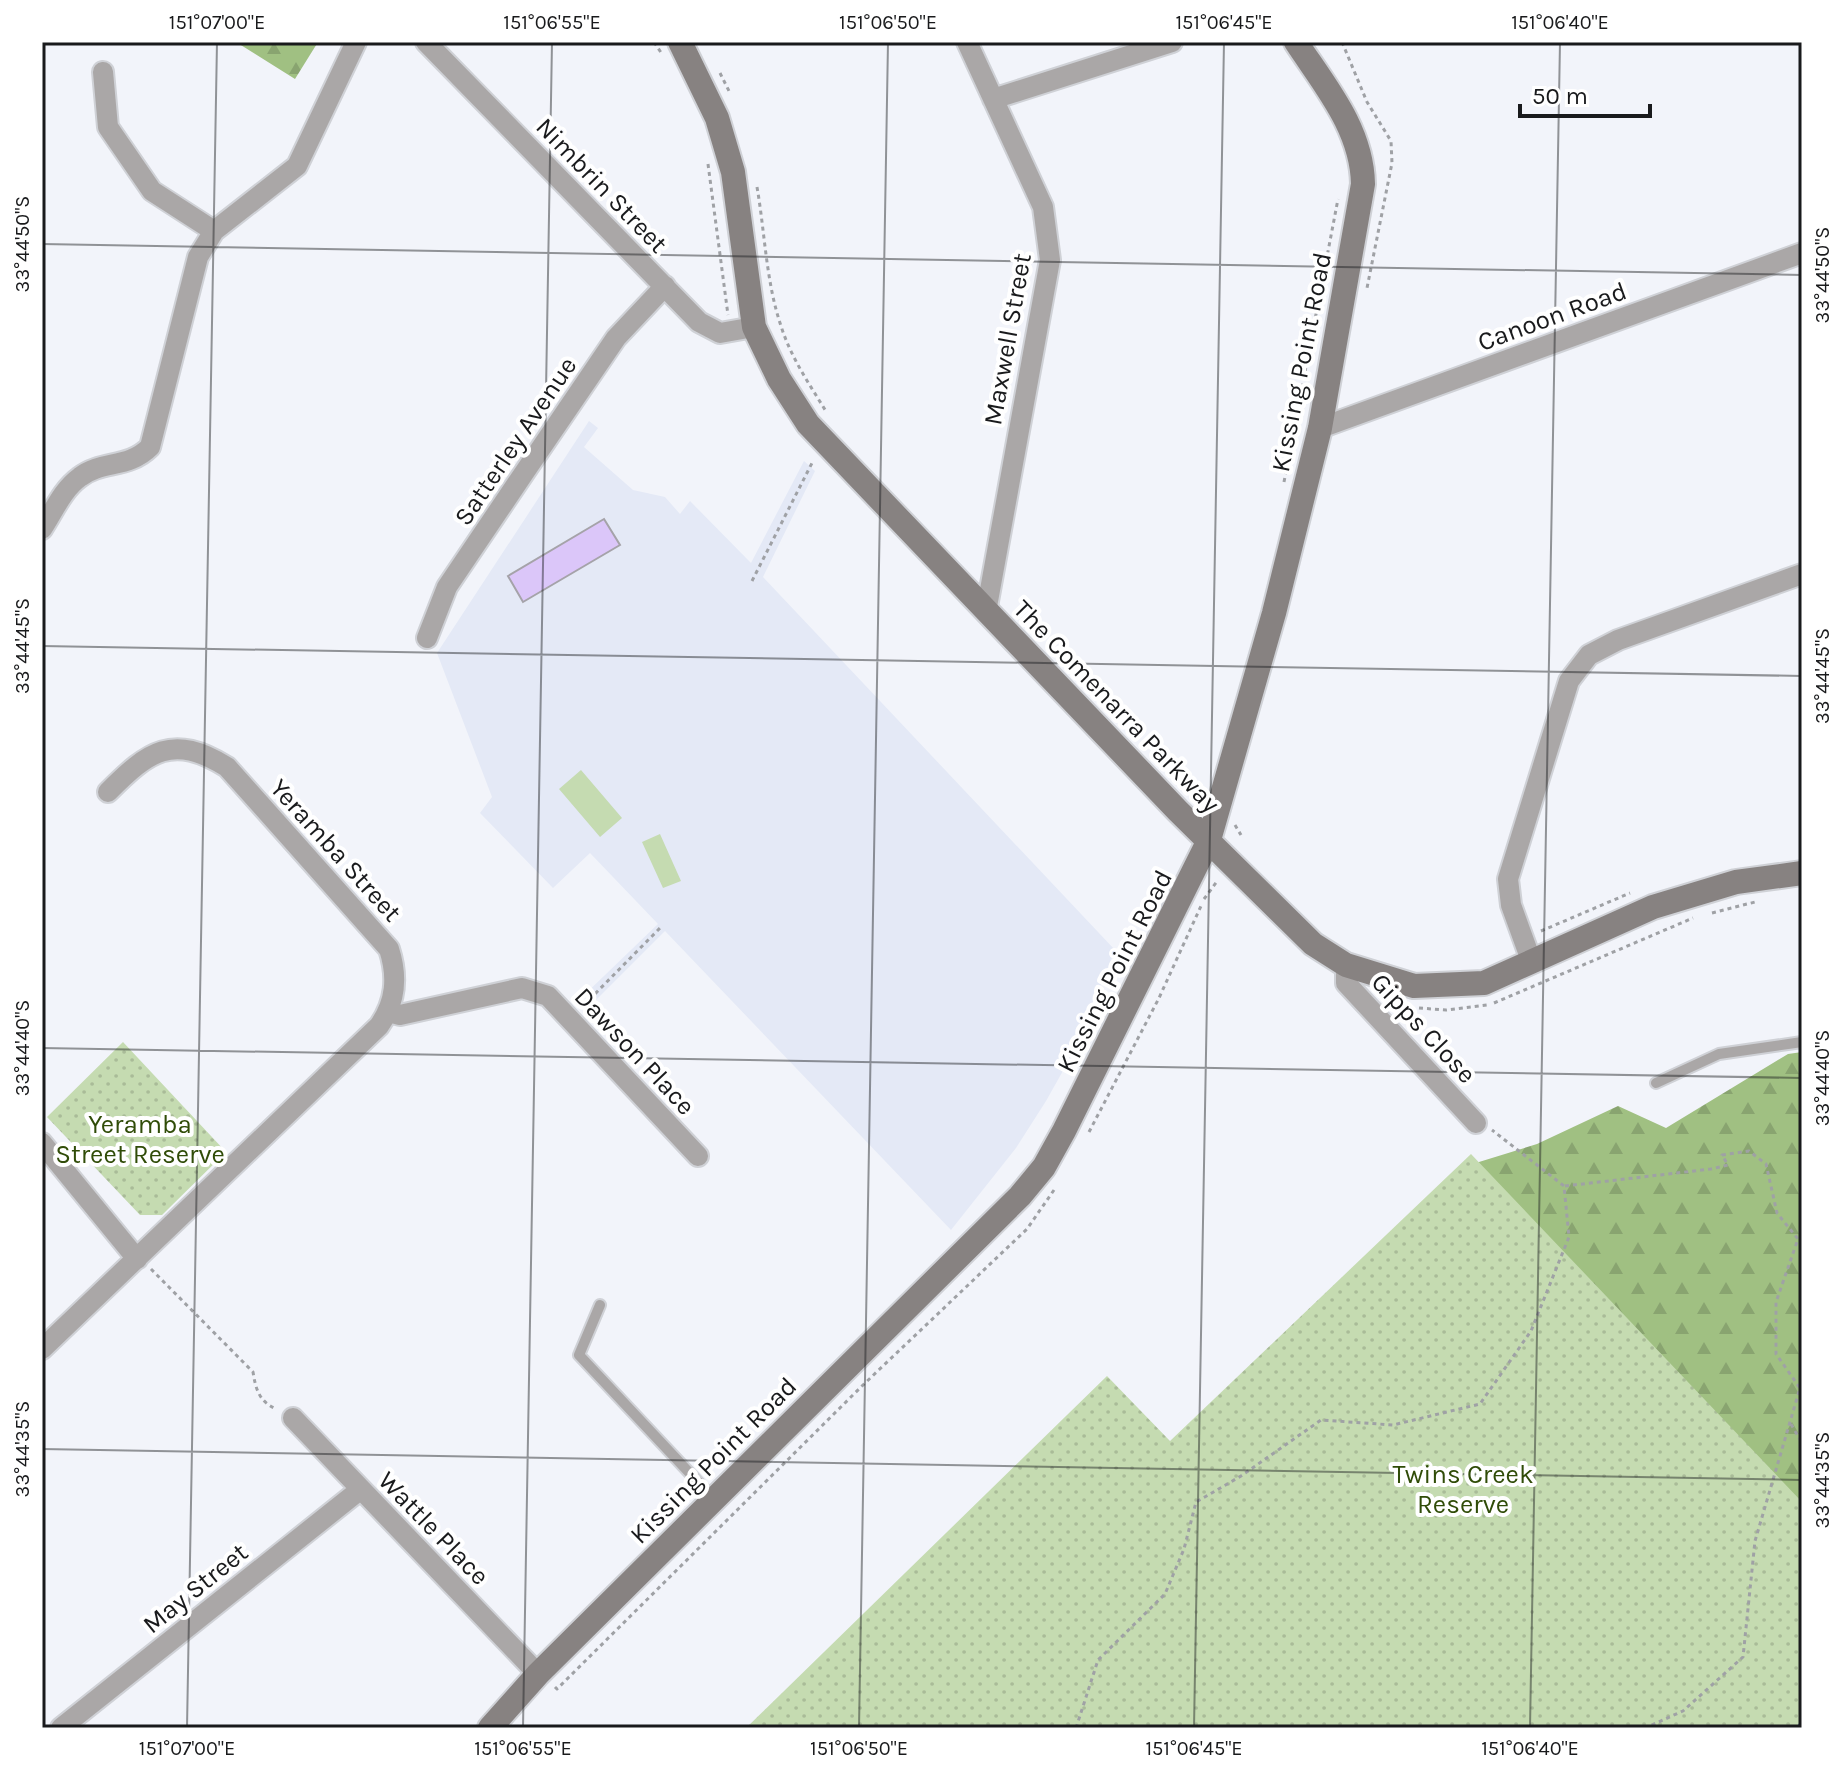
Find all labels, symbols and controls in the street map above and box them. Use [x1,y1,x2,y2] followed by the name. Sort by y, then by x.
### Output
[169,11,265,34] text: 151°07'00"E
[503,11,601,34] text: 151°06'55"E
[839,11,937,34] text: 151°06'50"E
[1175,11,1273,34] text: 151°06'45"E
[1511,11,1609,34] text: 151°06'40"E
[1520,68,1650,118] scale bar
[1532,82,1588,110] text: 50 m
[529,111,674,259] street label: Nimbrin Street
[11,196,34,292] text: 33°44'50"S
[1811,227,1834,323] text: 33°44'50"S
[1265,250,1338,475] street label: Kissing Point Road
[977,251,1038,427] street label: Maxwell Street
[1474,275,1631,358] street label: Canoon Road
[448,351,583,532] street label: Satterley Avenue
[1007,594,1226,819] street label: The Comenarra Parkway
[11,598,34,694] text: 33°44'45"S
[1811,628,1834,724] text: 33°44'45"S
[263,773,408,928] street label: Yeramba Street
[1050,865,1179,1078] street label: Kissing Point Road
[1365,967,1482,1090] street label: Gipps Close
[568,981,701,1121] street label: Dawson Place
[11,1000,34,1096] text: 33°44'40"S
[1811,1030,1834,1126] text: 33°44'40"S
[55,1109,225,1170] park label: Yeramba Street Reserve
[624,1371,803,1550] street label: Kissing Point Road
[11,1401,34,1497] text: 33°44'35"S
[1811,1432,1834,1528] text: 33°44'35"S
[1392,1459,1534,1520] park label: Twins Creek Reserve
[372,1465,495,1592] street label: Wattle Place
[137,1537,254,1640] street label: May Street
[139,1737,235,1760] text: 151°07'00"E
[474,1737,572,1760] text: 151°06'55"E
[810,1737,908,1760] text: 151°06'50"E
[1145,1737,1243,1760] text: 151°06'45"E
[1481,1737,1579,1760] text: 151°06'40"E

